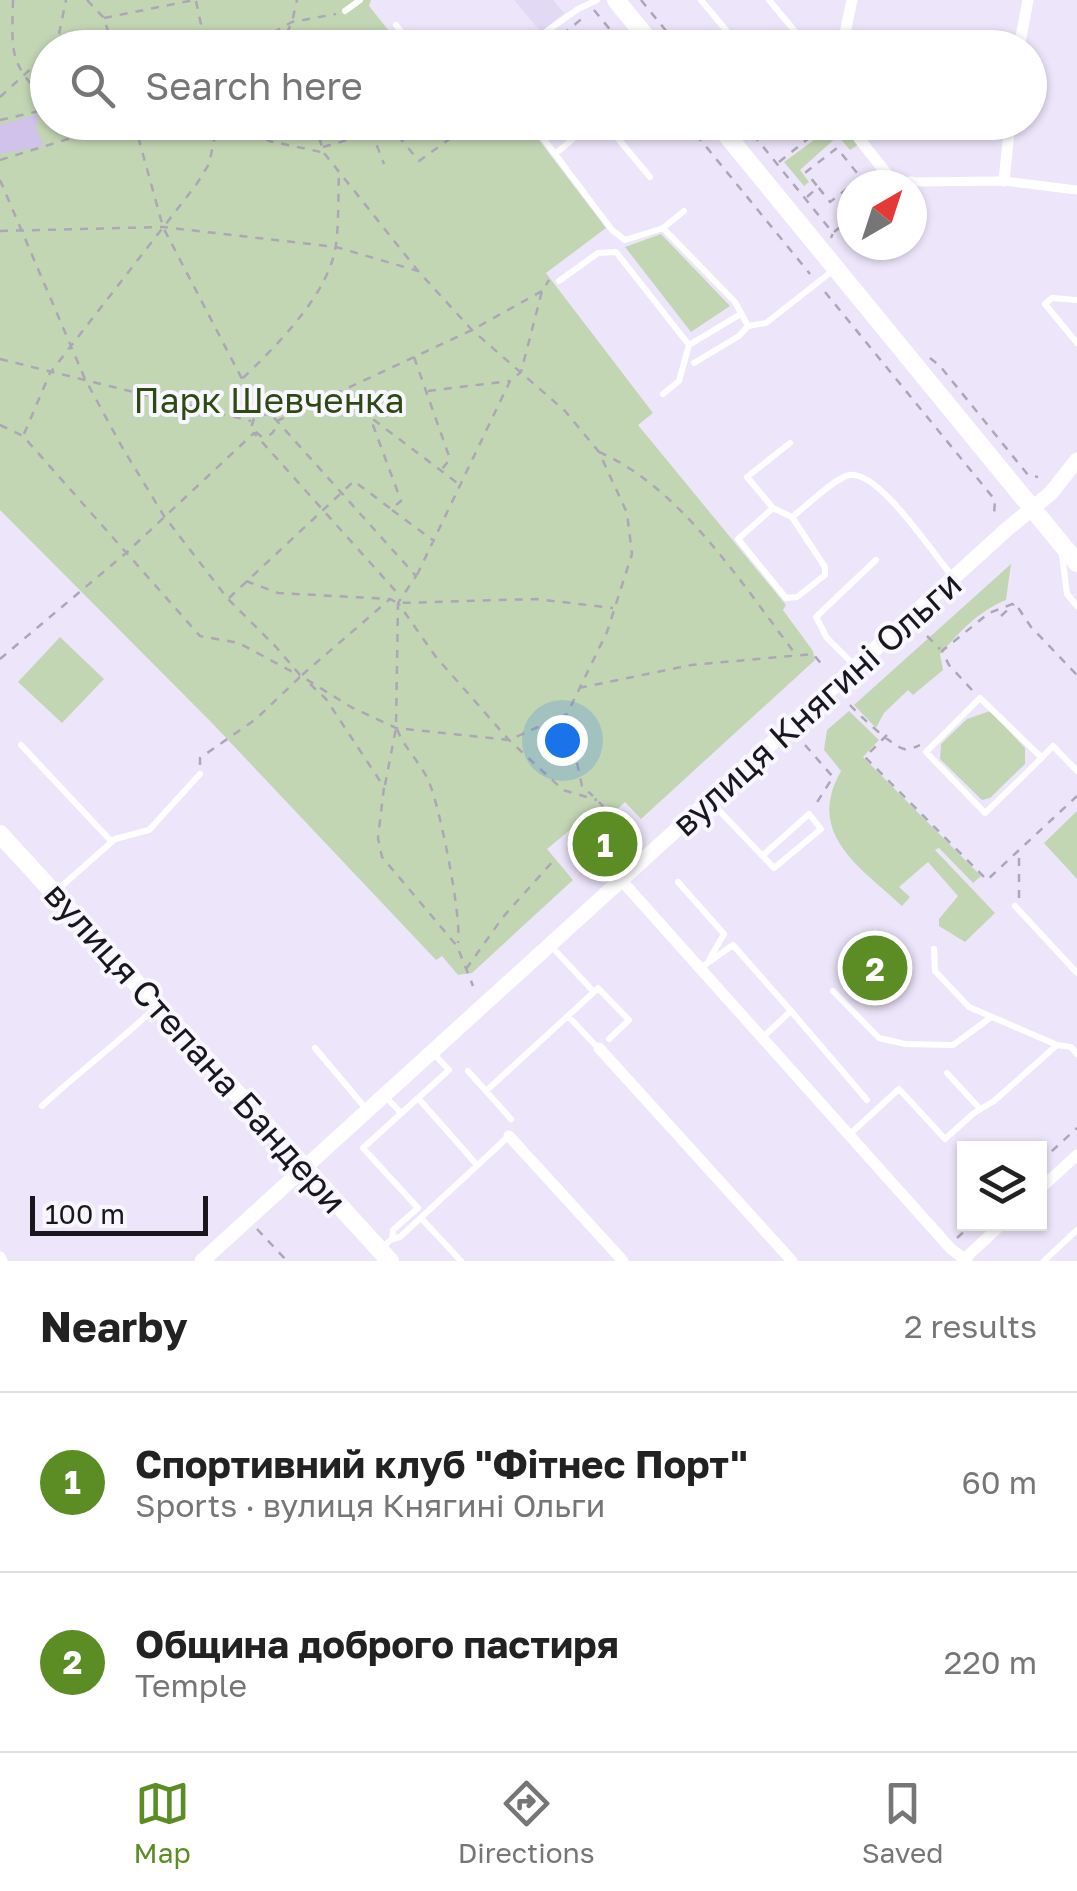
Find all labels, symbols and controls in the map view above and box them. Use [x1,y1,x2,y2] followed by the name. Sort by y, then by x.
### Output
[30,30,1047,140] search box
[65,58,120,113] icon: search
[145,63,363,108] text: Search here
[837,170,927,260] north arrow
[133,379,405,421] park label: Парк Шевченка
[663,562,970,844] street label: вулиця Княгині Ольги
[537,715,588,766] your location
[572,806,638,882] pin: 1
[36,873,355,1221] street label: вулиця Степана Бандери
[842,930,908,1006] pin: 2
[957,1141,1047,1231] map controls
[957,1141,1047,1231] button: layers
[30,1191,208,1236] scale bar
[45,1197,125,1230] text: 100 m
[40,1301,188,1351] text: Nearby
[904,1307,1037,1345] text: 2 results
[135,1441,748,1486] text: Спортивний клуб "Фітнес Порт"
[64,1463,81,1501] text: 1
[961,1463,1037,1501] text: 60 m
[135,1486,605,1524] text: Sports · вулиця Княгині Ольги
[135,1621,619,1666] text: Община доброго пастиря
[63,1643,82,1681] text: 2
[944,1643,1037,1681] text: 220 m
[135,1666,247,1704] text: Temple
[134,1776,191,1869] tab: Map
[458,1776,595,1869] tab: Directions
[862,1776,943,1869] tab: Saved

